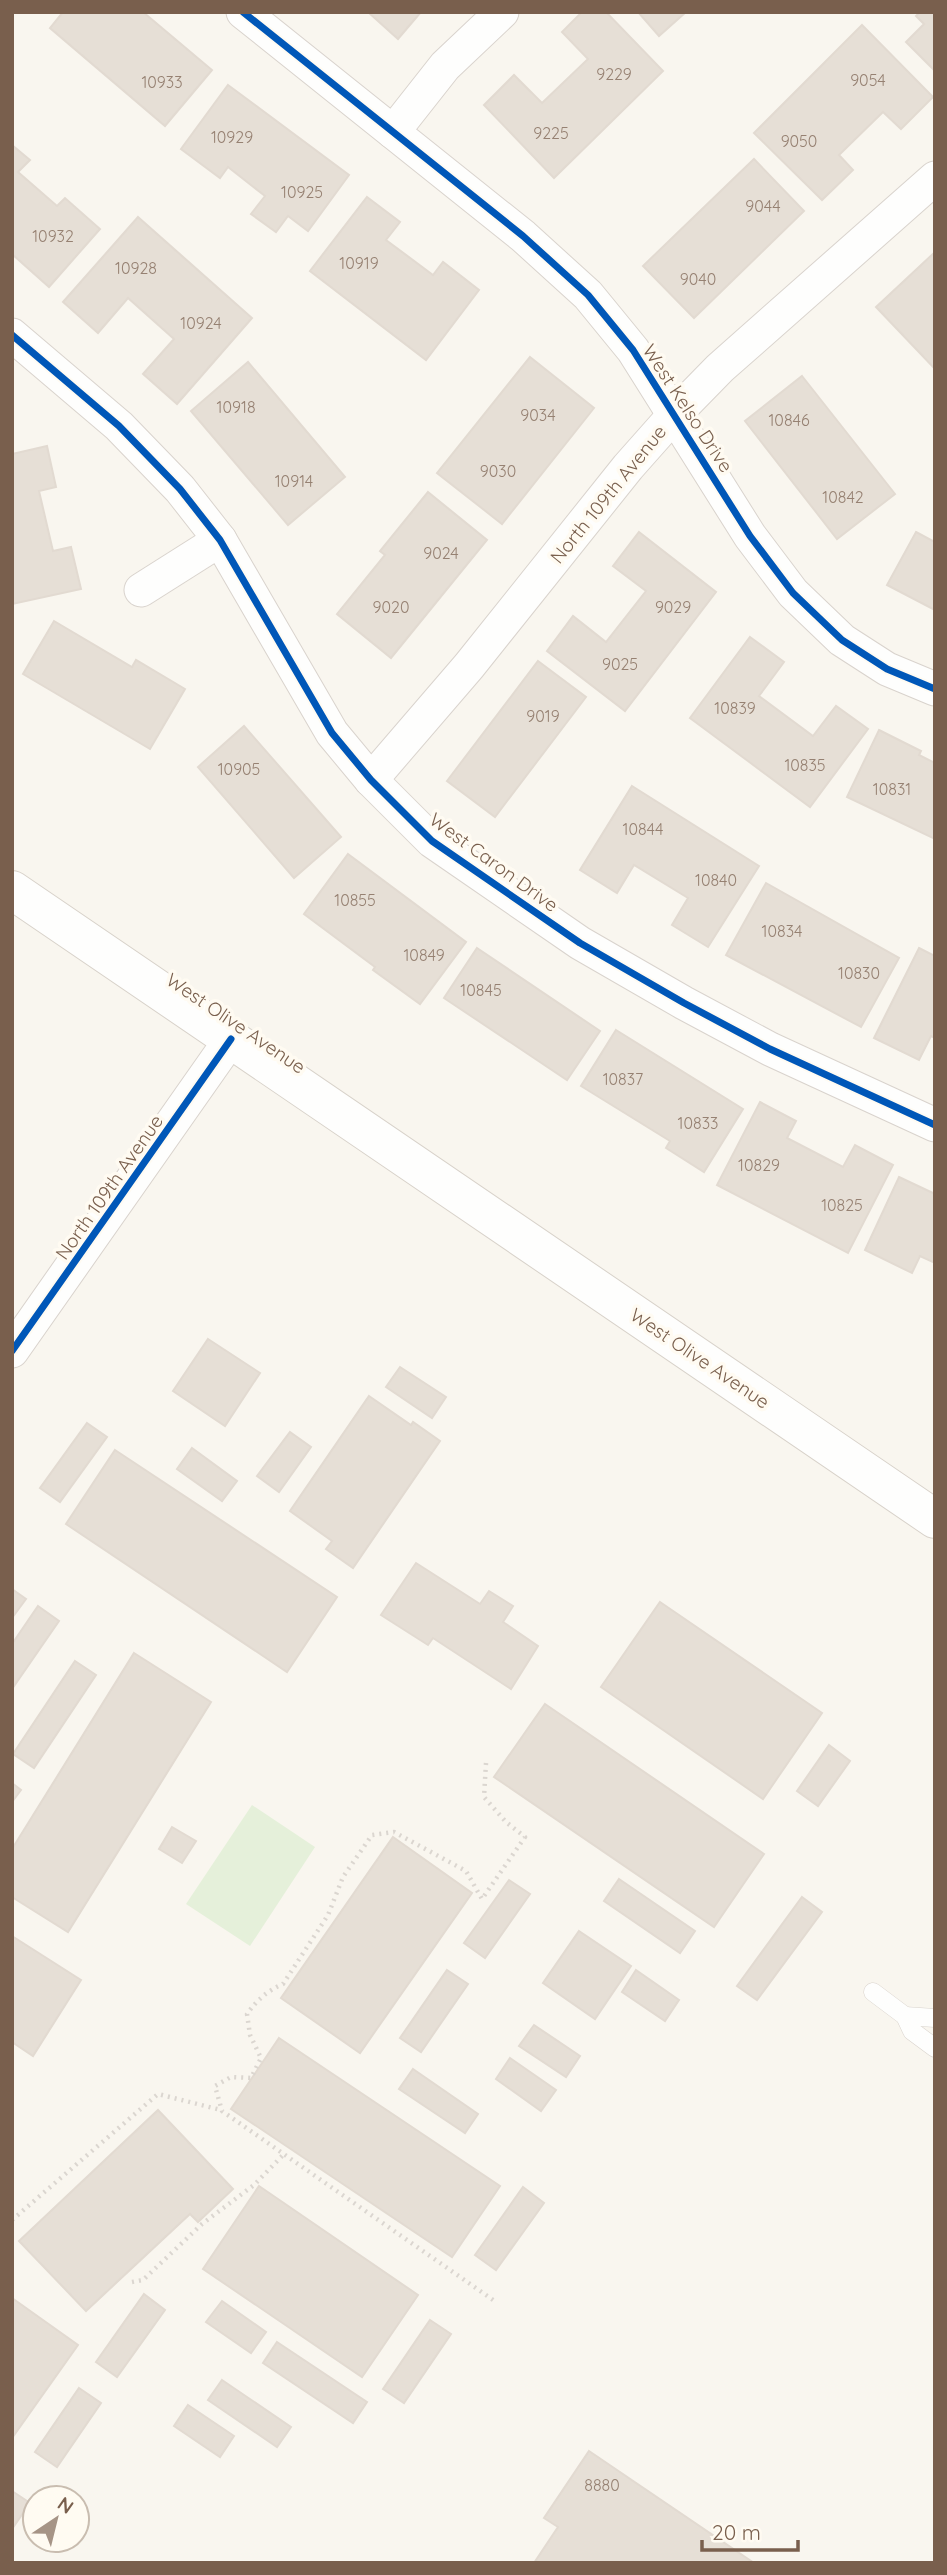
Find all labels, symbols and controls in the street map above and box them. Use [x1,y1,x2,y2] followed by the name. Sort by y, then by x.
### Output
[596,64,632,84] house number: 9229
[850,70,886,90] house number: 9054
[141,72,183,92] house number: 10933
[533,123,569,143] house number: 9225
[211,127,253,147] house number: 10929
[781,131,817,151] house number: 9050
[281,182,323,202] house number: 10925
[745,196,781,216] house number: 9044
[32,226,74,246] house number: 10932
[339,253,379,273] house number: 10919
[115,258,157,278] house number: 10928
[680,269,716,289] house number: 9040
[180,313,222,333] house number: 10924
[638,339,738,477] street label: West Kelso Drive
[216,397,256,417] house number: 10918
[520,405,556,425] house number: 9034
[768,410,810,430] house number: 10846
[545,420,671,568] street label: North 109th Avenue
[480,461,516,481] house number: 9030
[275,471,313,491] house number: 10914
[822,487,864,507] house number: 10842
[423,543,459,563] house number: 9024
[373,597,409,617] house number: 9020
[655,597,691,617] house number: 9029
[602,654,638,674] house number: 9025
[714,698,756,718] house number: 10839
[526,706,560,726] house number: 9019
[784,755,826,775] house number: 10835
[218,759,260,779] house number: 10905
[873,779,911,799] house number: 10831
[425,807,563,917] street label: West Caron Drive
[623,819,663,839] house number: 10844
[695,870,737,890] house number: 10840
[334,890,376,910] house number: 10855
[762,921,802,941] house number: 10834
[403,945,445,965] house number: 10849
[838,963,880,983] house number: 10830
[162,967,310,1079] street label: West Olive Avenue
[460,980,502,1000] house number: 10845
[603,1069,643,1089] house number: 10837
[50,1110,168,1264] street label: North 109th Avenue
[678,1113,718,1133] house number: 10833
[738,1155,780,1175] house number: 10829
[821,1195,863,1215] house number: 10825
[626,1302,774,1414] street label: West Olive Avenue
[584,2475,620,2495] house number: 8880
[21,2484,91,2554] north arrow
[53,2491,78,2519] text: N
[702,2508,798,2552] scale bar
[712,2519,761,2545] text: 20 m

